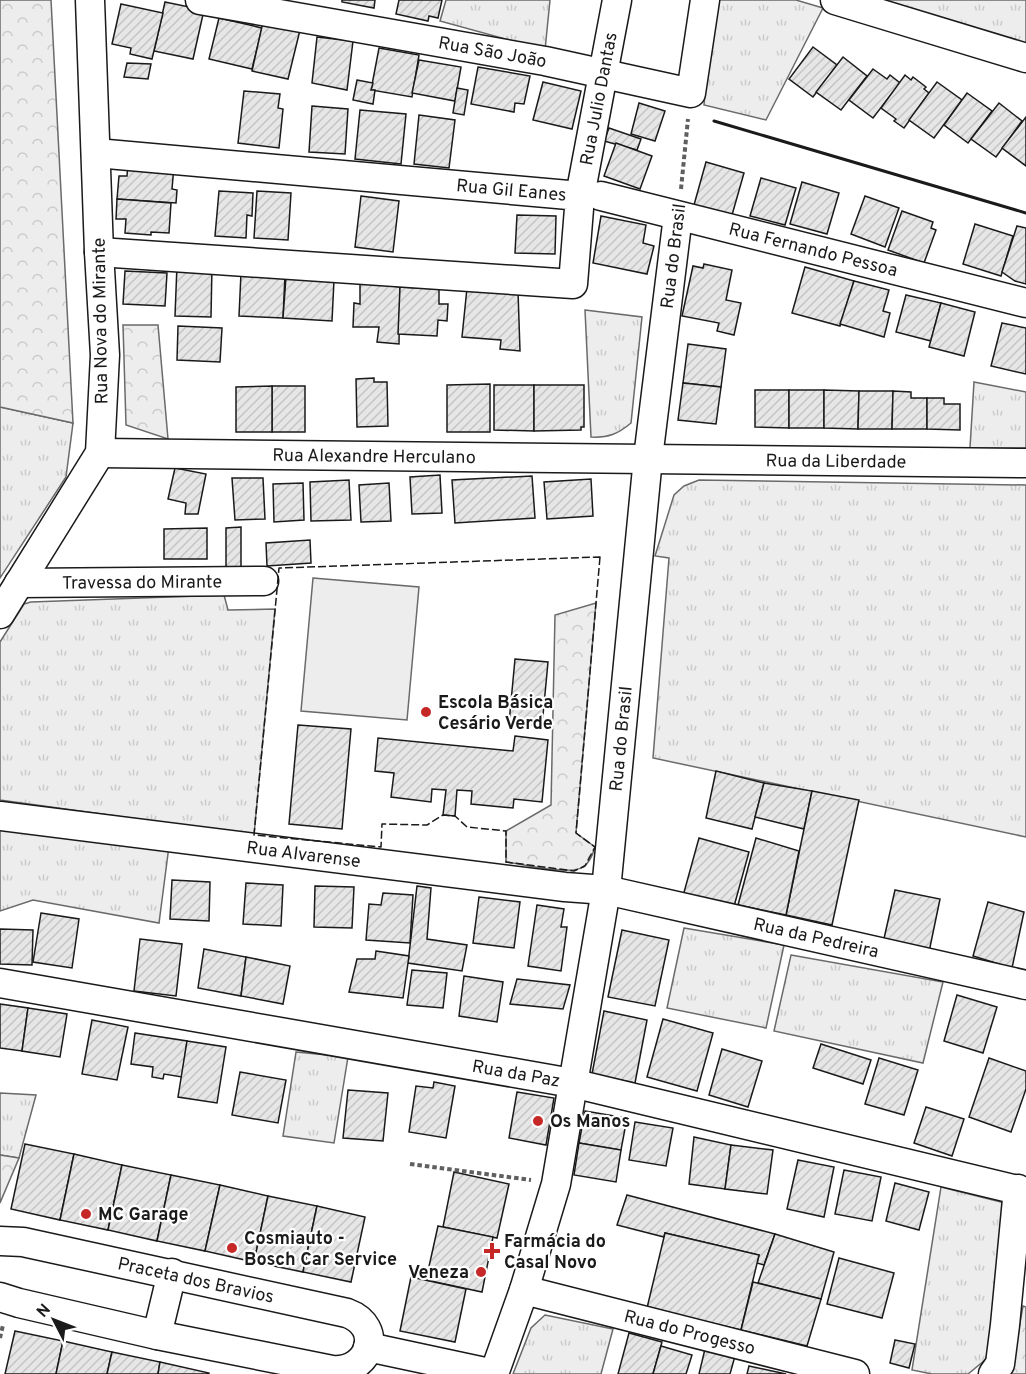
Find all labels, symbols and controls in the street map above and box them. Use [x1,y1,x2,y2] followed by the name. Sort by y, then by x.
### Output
[576,30,624,168] street label: Rua Julio Dantas
[436,32,548,74] street label: Rua São João
[455,175,567,208] street label: Rua Gil Eanes
[657,202,692,310] street label: Rua do Brasil
[726,219,900,283] street label: Rua Fernando Pessoa
[89,237,114,405] street label: Rua Nova do Mirante
[272,445,476,470] street label: Rua Alexandre Herculano
[765,450,906,475] street label: Rua da Liberdade
[62,571,222,596] street label: Travessa do Mirante
[606,685,639,793] street label: Rua do Brasil
[438,692,553,736] place label: Escola Básica Cesário Verde
[419,705,433,719] marker: Escola Básica Cesário Verde
[245,837,362,874] street label: Rua Alvarense
[751,914,881,964] street label: Rua da Pedreira
[470,1056,562,1094] street label: Rua da Paz
[550,1111,630,1134] place label: Os Manos
[531,1114,545,1128] marker: Os Manos
[98,1204,189,1227] place label: MC Garage
[79,1207,93,1221] marker: MC Garage
[244,1228,397,1272] place label: Cosmiauto - Bosch Car Service
[504,1231,606,1275] place label: Farmácia do Casal Novo
[225,1241,239,1255] marker: Cosmiauto - Bosch Car Service
[485,1244,499,1258] marker: Farmácia do Casal Novo
[115,1253,276,1310] street label: Praceta dos Bravios
[408,1262,469,1285] place label: Veneza
[474,1265,488,1279] marker: Veneza
[24,1290,84,1350] north arrow
[33,1300,56,1322] text: N
[621,1306,757,1361] street label: Rua do Progesso

